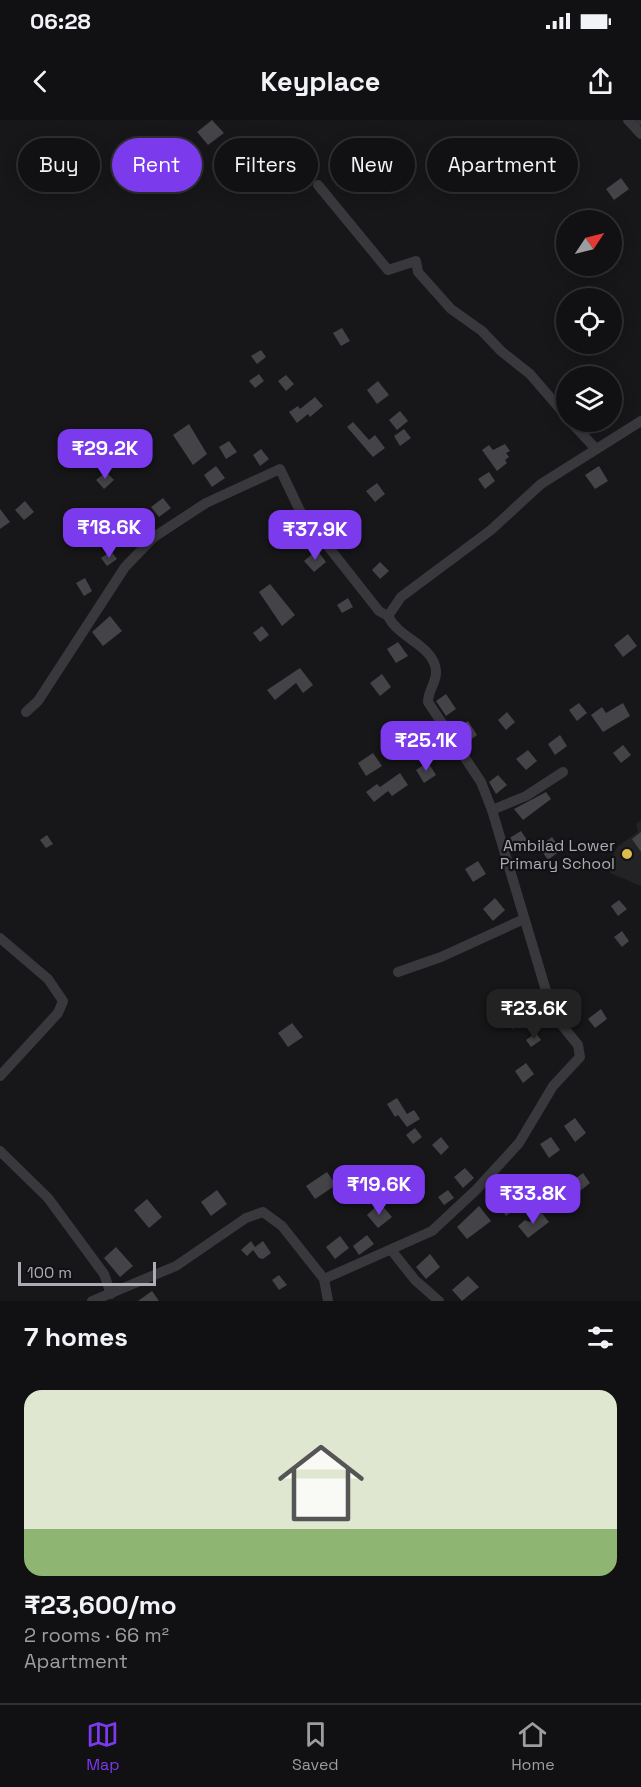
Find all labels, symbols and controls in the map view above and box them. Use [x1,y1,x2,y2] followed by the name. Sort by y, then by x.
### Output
[30,7,91,35] text: 06:28
[261,64,380,99] text: Keyplace
[24,65,57,98] icon: back
[584,65,617,98] icon: share
[18,138,100,192] chip: Buy
[112,138,202,192] chip: Rent
[214,138,318,192] chip: Filters
[330,138,415,192] chip: New
[427,138,578,192] chip: Apartment
[556,210,622,276] north arrow
[556,210,622,432] map controls
[556,288,622,354] button: locate
[556,366,622,432] button: layers
[56,429,154,480] pin: ₹29.2K
[72,435,138,461] text: ₹29.2K
[60,508,158,559] pin: ₹18.6K
[266,510,364,561] pin: ₹37.9K
[77,514,141,540] text: ₹18.6K
[282,516,348,542] text: ₹37.9K
[377,721,475,772] pin: ₹25.1K
[395,727,457,753] text: ₹25.1K
[500,835,615,874] place label: Ambilad Lower Primary School
[620,847,634,861] marker: Ambilad Lower Primary School
[485,989,583,1040] pin: ₹23.6K
[500,995,568,1021] text: ₹23.6K
[330,1165,428,1216] pin: ₹19.6K
[347,1171,411,1197] text: ₹19.6K
[484,1174,582,1225] pin: ₹33.8K
[499,1180,567,1206] text: ₹33.8K
[18,1259,156,1286] scale bar
[27,1262,72,1283] text: 100 m
[24,1320,128,1354] text: 7 homes
[584,1321,617,1354] icon: filters
[267,1429,375,1537] icon: home
[24,1588,177,1622] text: ₹23,600/mo
[24,1622,169,1648] text: 2 rooms · 66 m²
[24,1648,128,1674] text: Apartment
[86,1718,120,1775] tab: Map
[292,1718,339,1775] tab: Saved
[511,1718,555,1775] tab: Home

